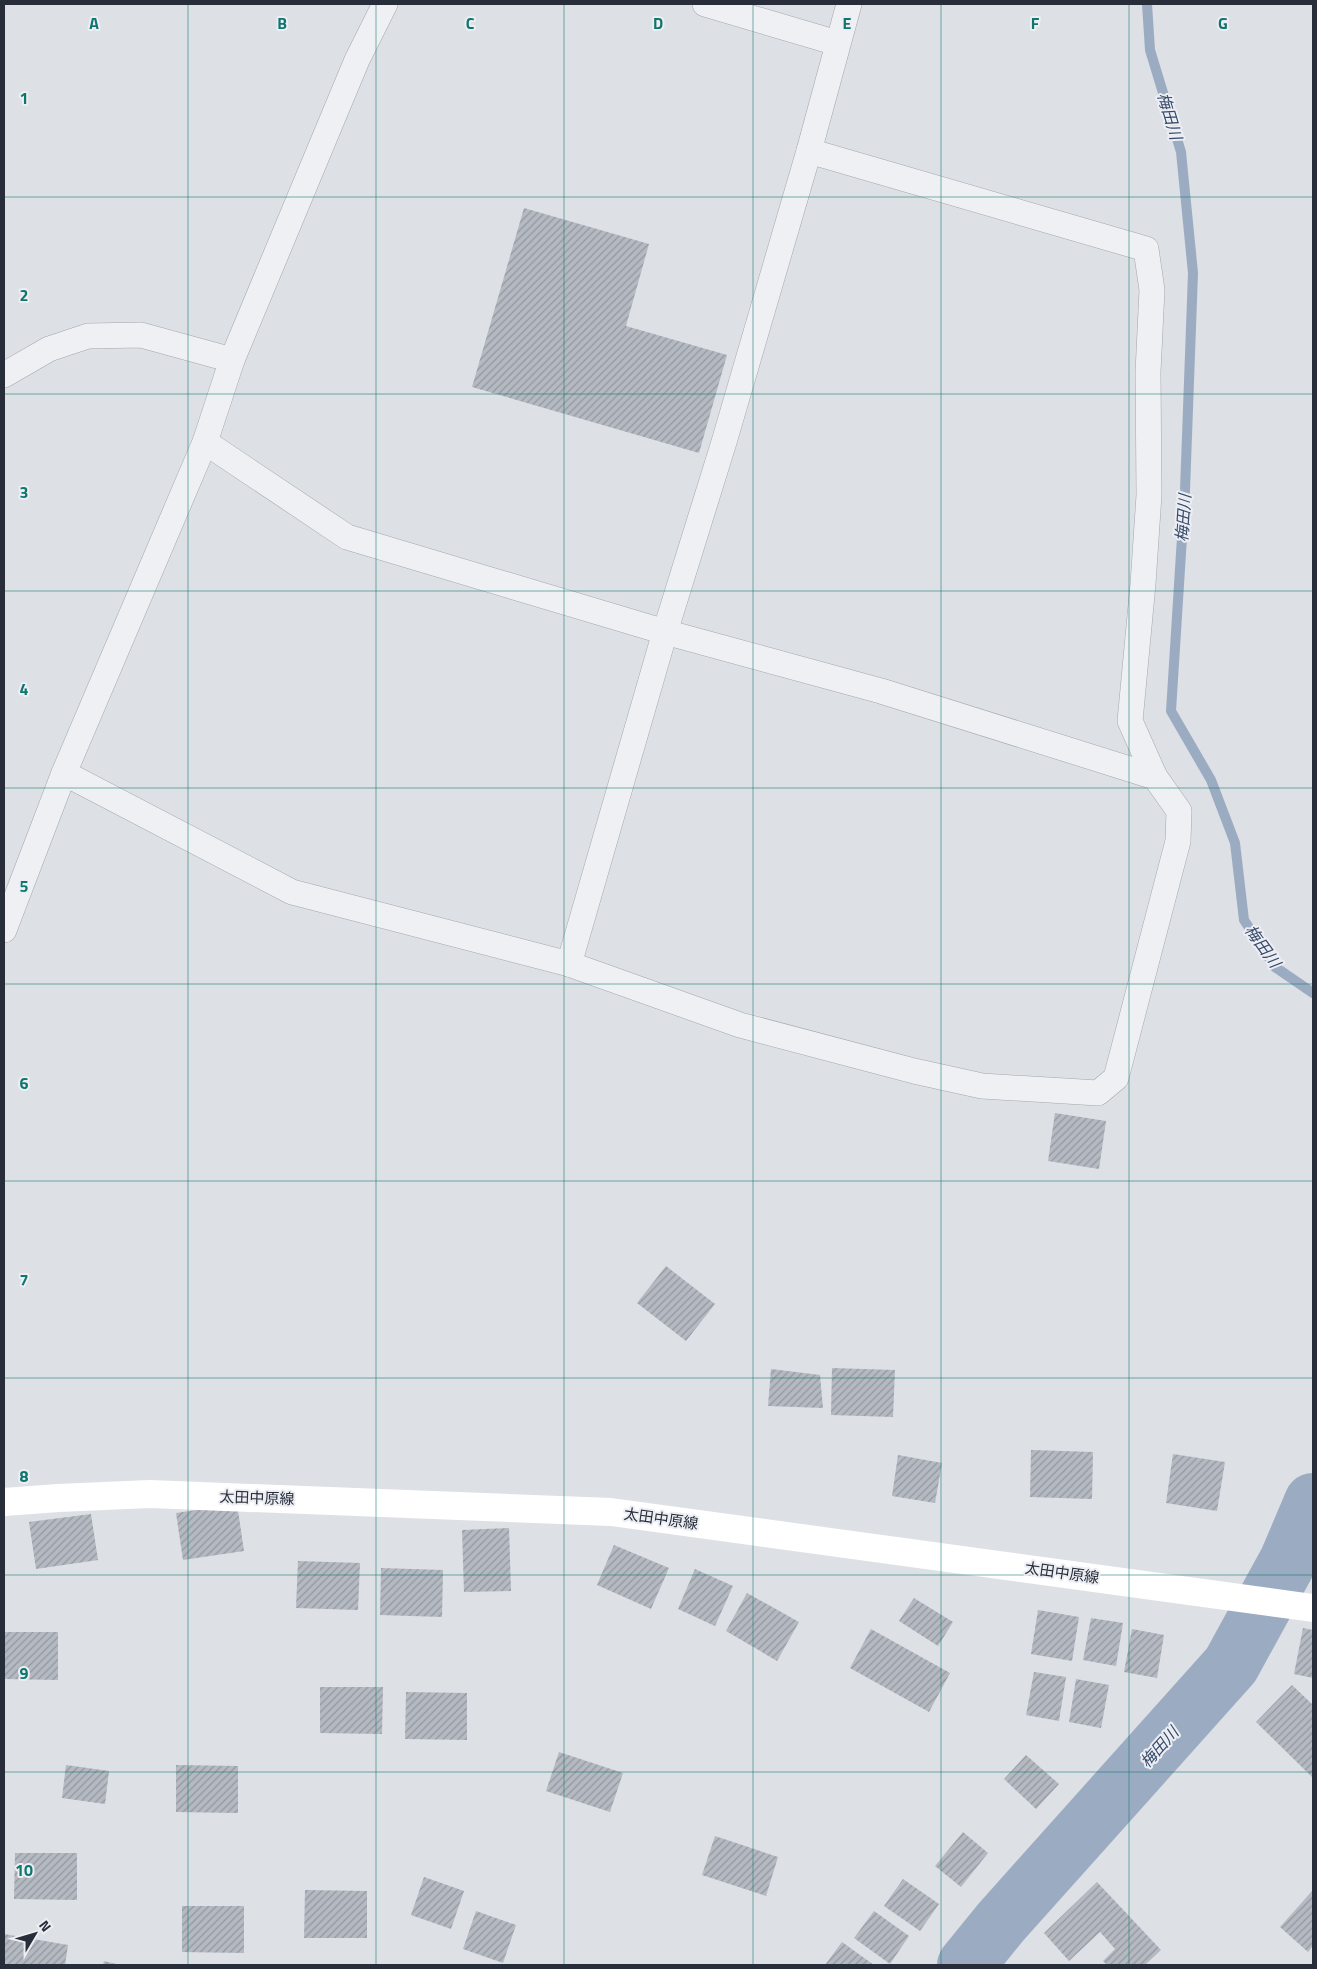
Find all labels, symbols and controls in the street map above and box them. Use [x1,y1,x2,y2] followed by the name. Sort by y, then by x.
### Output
[89,11,99,35] text: A
[277,11,287,35] text: B
[466,11,475,35] text: C
[653,11,663,35] text: D
[843,11,852,35] text: E
[1031,11,1040,35] text: F
[1218,11,1228,35] text: G
[20,86,28,110] text: 1
[1152,90,1189,144] water label: 梅田川
[20,283,28,307] text: 2
[20,480,28,504] text: 3
[1169,491,1197,543] water label: 梅田川
[20,677,29,701] text: 4
[20,874,29,898] text: 5
[1239,920,1288,974] water label: 梅田川
[20,1071,29,1095] text: 6
[20,1268,28,1292] text: 7
[20,1464,29,1488] text: 8
[219,1485,295,1510] street label: 太田中原線
[622,1502,700,1535] street label: 太田中原線
[1023,1556,1101,1589] street label: 太田中原線
[20,1661,29,1685] text: 9
[1134,1720,1185,1773] water label: 梅田川
[15,1858,33,1882] text: 10
[10,1909,60,1959] north arrow
[34,1915,57,1936] text: N

